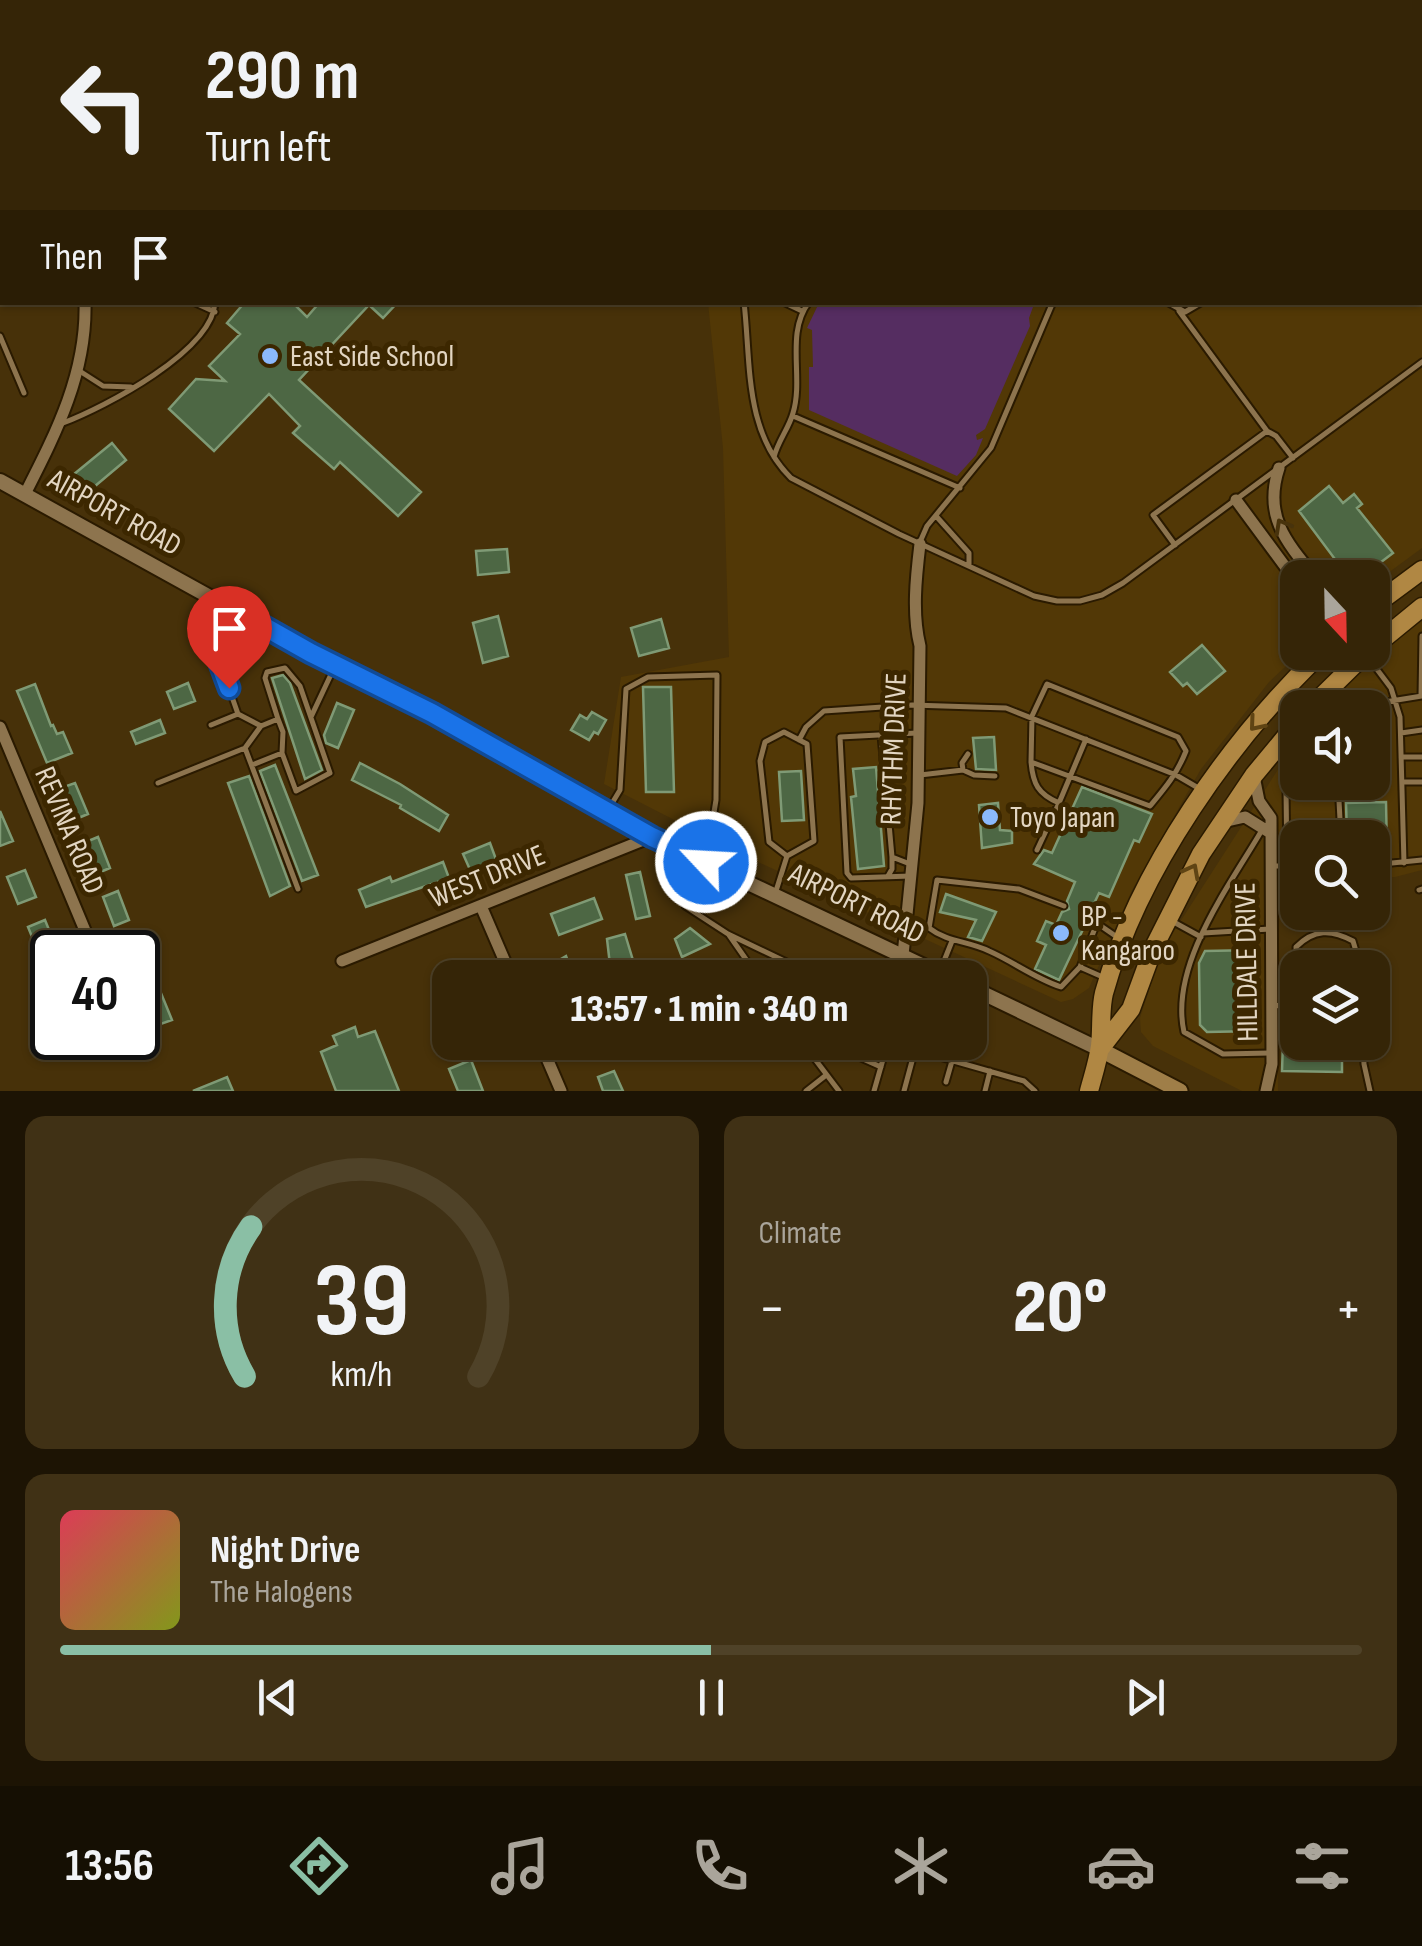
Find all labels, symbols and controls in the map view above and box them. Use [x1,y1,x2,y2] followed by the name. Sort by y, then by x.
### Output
[205,35,360,119] text: 290 m
[40,40,170,170] icon: left
[205,120,331,175] text: Turn left
[123,230,178,285] icon: arrive
[40,235,103,280] text: Then
[290,339,454,375] place label: East Side School
[259,345,281,367] marker: East Side School
[41,461,187,564] street label: AIRPORT ROAD
[1275,519,1294,537] one-way arrow
[1280,560,1390,670] north arrow
[1280,560,1390,1060] map controls
[187,586,272,689] pin
[202,601,257,656] icon: arrive
[873,672,915,826] street label: RHYTHM DRIVE
[1280,690,1390,800] button: sound
[1249,713,1267,731] one-way arrow
[26,761,112,899] street label: REVINA ROAD
[1010,800,1115,836] place label: Toyo Japan
[979,806,1001,828] marker: Toyo Japan
[654,810,758,914] position arrow
[1280,820,1390,930] button: search
[424,837,551,916] street label: WEST DRIVE
[782,855,930,952] street label: AIRPORT ROAD
[1180,863,1199,881] one-way arrow
[1228,882,1266,1042] street label: HILLDALE DRIVE
[1081,899,1175,969] place label: BP - Kangaroo
[1050,922,1072,944] marker: BP - Kangaroo
[30,930,160,1060] speed limit sign: 40
[1280,950,1390,1060] button: layers
[571,987,848,1032] text: 13:57 · 1 min · 340 m
[759,1214,842,1253] text: Climate
[314,1240,410,1365] text: 39
[1013,1263,1107,1354] text: 20°
[759,1276,785,1343] text: −
[1335,1276,1362,1343] text: +
[331,1354,393,1397] text: km/h
[210,1528,361,1573] text: Night Drive
[210,1573,353,1612] text: The Halogens
[250,1670,305,1725] icon: previous
[684,1670,739,1725] icon: pause
[1118,1670,1173,1725] icon: next
[284,1831,354,1901] icon: directions
[485,1831,555,1901] icon: music
[685,1831,755,1901] icon: phone
[886,1831,956,1901] icon: climate
[1086,1831,1156,1901] icon: car
[1287,1831,1357,1901] icon: filters
[65,1839,154,1894] text: 13:56

